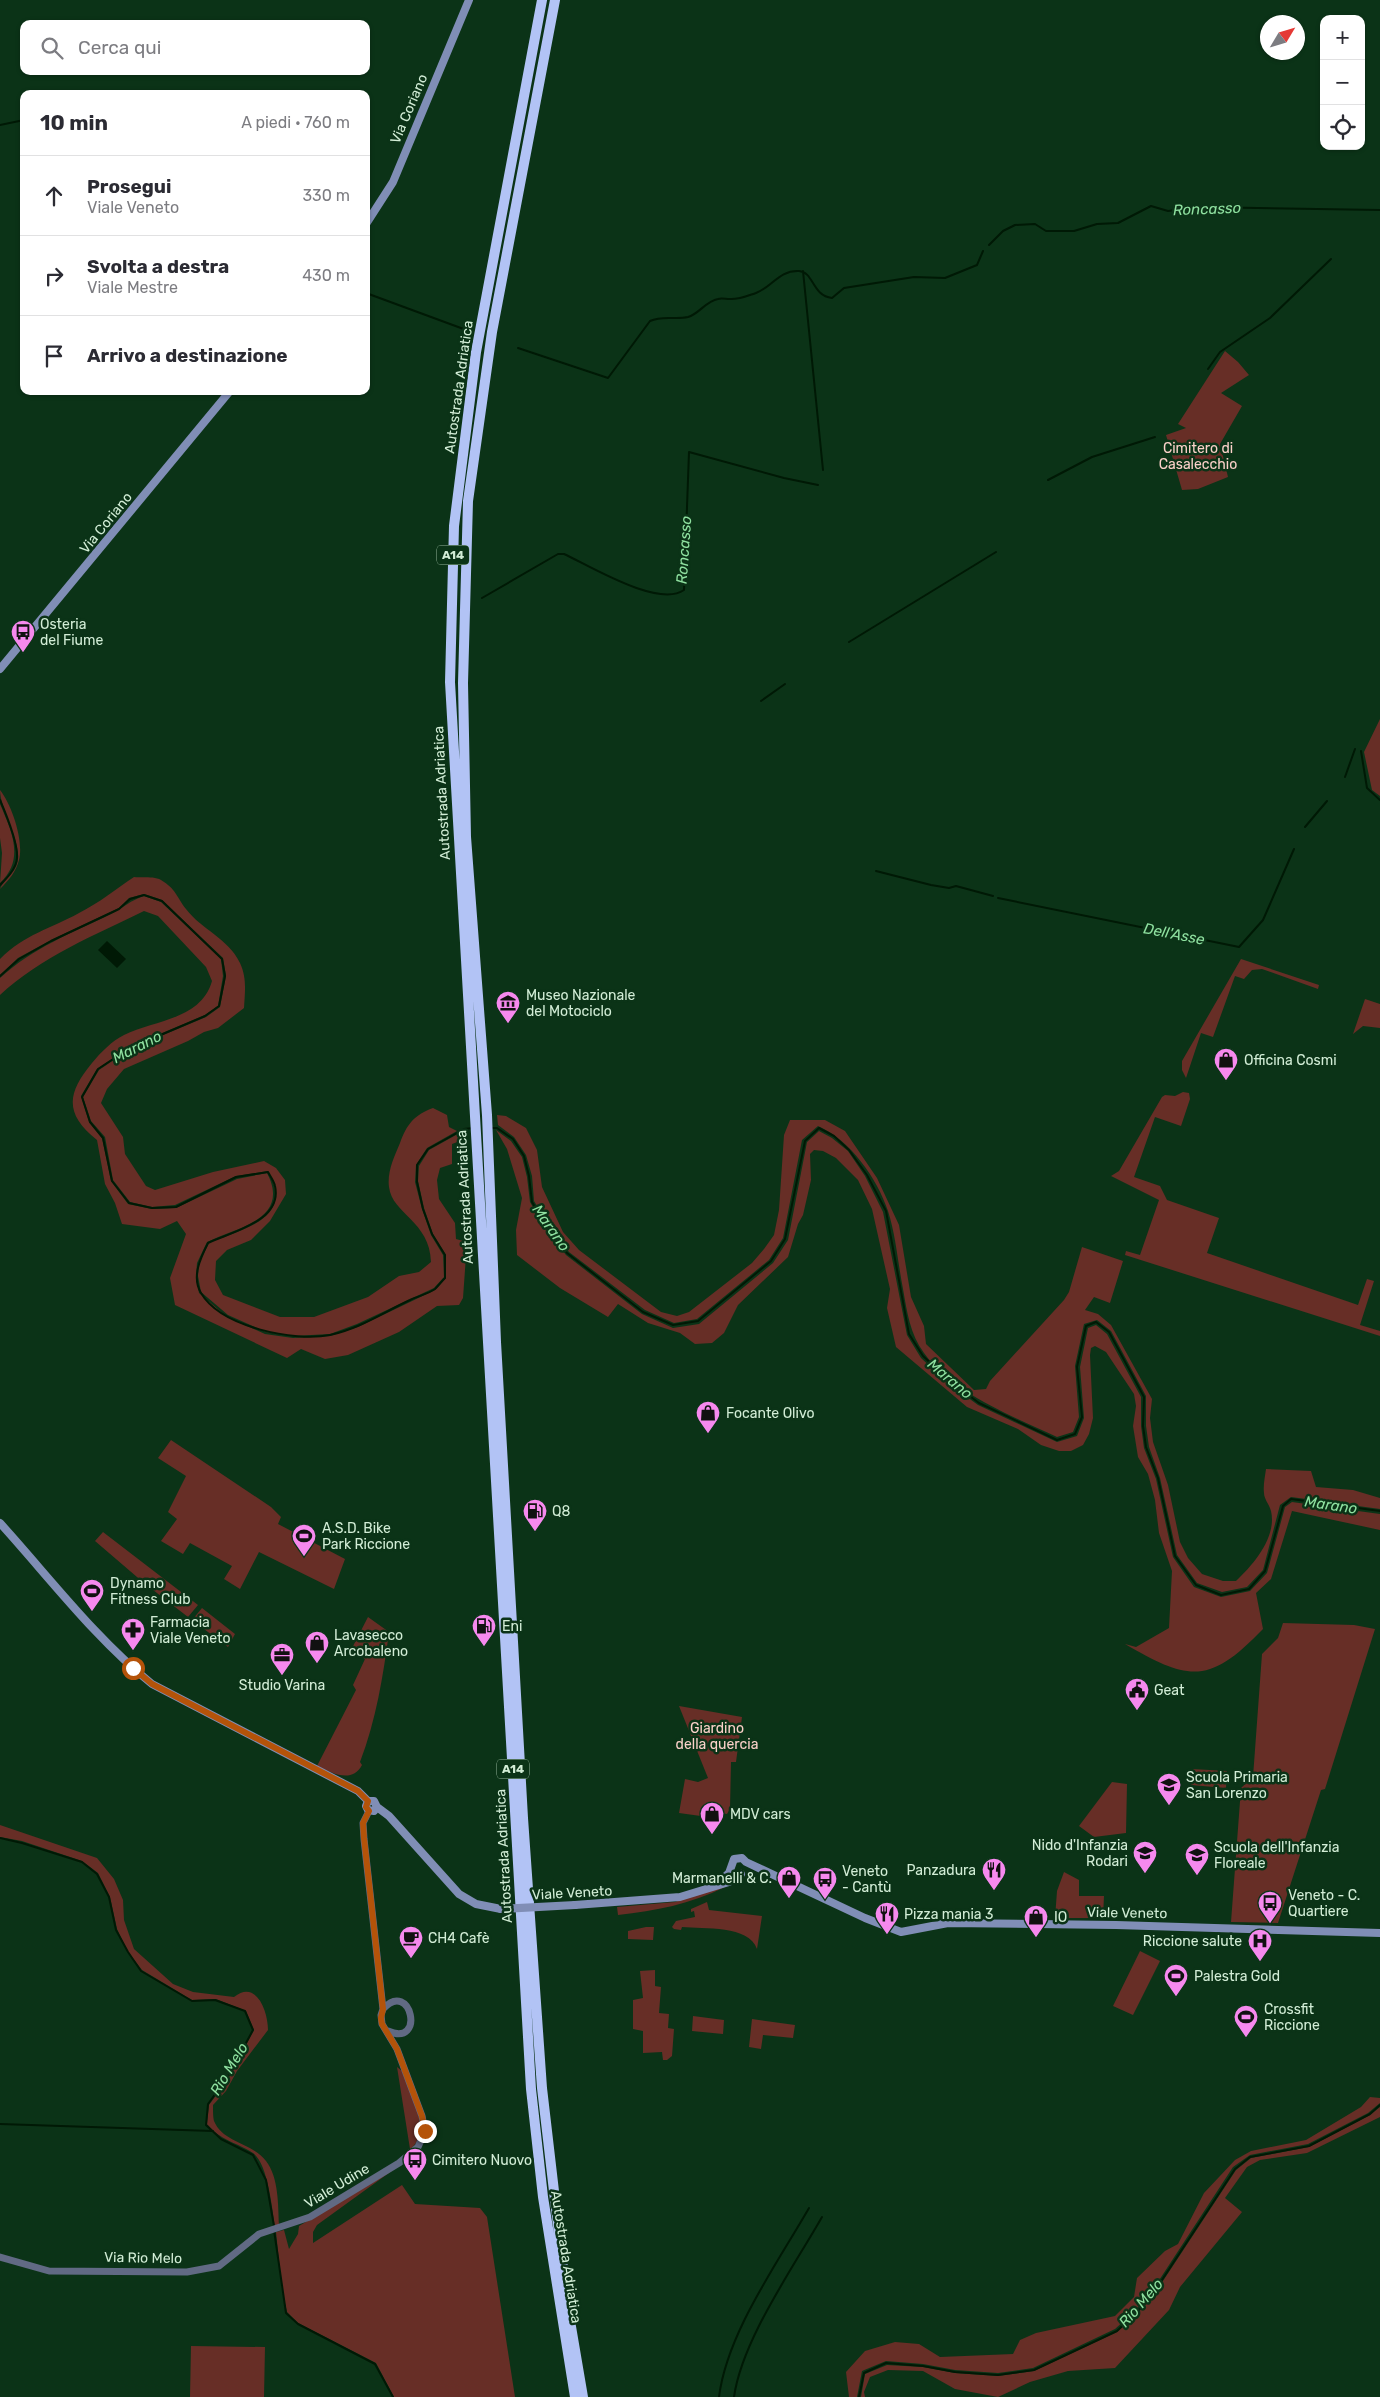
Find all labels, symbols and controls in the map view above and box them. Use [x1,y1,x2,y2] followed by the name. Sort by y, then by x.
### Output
[1260,15,1305,60] north arrow
[1320,15,1365,150] map controls
[1320,15,1365,60] button: +
[20,20,370,75] search box
[38,34,66,62] icon: search
[78,36,161,59] text: Cerca qui
[1320,60,1365,105] button: −
[387,72,431,146] street label: Via Coriano
[1320,105,1365,150] button: locate
[40,110,108,135] text: 10 min
[241,113,350,132] text: A piedi · 760 m
[87,175,171,198] text: Prosegui
[40,182,68,210] icon: ahead
[302,186,350,205] text: 330 m
[87,198,179,217] text: Viale Veneto
[1173,199,1242,219] water label: Roncasso
[87,255,229,278] text: Svolta a destra
[40,262,68,290] icon: right
[302,266,350,285] text: 430 m
[87,278,178,297] text: Viale Mestre
[441,319,477,455] street label: Autostrada Adriatica
[40,342,68,370] icon: arrive
[87,344,288,367] text: Arrivo a destinazione
[1159,440,1237,473] park label: Cimitero di Casalecchio
[76,489,136,557] street label: Via Coriano
[673,515,695,585] water label: Roncasso
[437,546,469,564] road number: A14
[40,616,103,649] place label: Osteria del Fiume
[10,619,36,653] bus stop icon: Osteria del Fiume
[430,726,454,860] street label: Autostrada Adriatica
[1142,919,1207,949] water label: Dell'Asse
[526,987,636,1020] place label: Museo Nazionale del Motociclo
[495,990,521,1024] museum icon: Museo Nazionale del Motociclo
[109,1027,165,1067] water label: Marano
[1213,1047,1239,1081] shop icon: Officina Cosmi
[1244,1052,1337,1069] place label: Officina Cosmi
[453,1130,477,1264] street label: Autostrada Adriatica
[528,1201,574,1255] water label: Marano
[924,1355,976,1403] water label: Marano
[695,1400,721,1434] shop icon: Focante Olivo
[726,1405,814,1422] place label: Focante Olivo
[1304,1492,1359,1518] water label: Marano
[522,1498,548,1532] fuel station icon: Q8
[552,1503,570,1520] place label: Q8
[322,1520,410,1553] place label: A.S.D. Bike Park Riccione
[291,1523,317,1557] sports icon: A.S.D. Bike Park Riccione
[110,1575,191,1608] place label: Dynamo Fitness Club
[79,1578,105,1612] sports icon: Dynamo Fitness Club
[471,1613,497,1647] fuel station icon: Eni
[150,1614,231,1647] place label: Farmacia Viale Veneto
[120,1617,146,1651] pharmacy icon: Farmacia Viale Veneto
[502,1618,522,1635] place label: Eni
[334,1627,408,1660] place label: Lavasecco Arcobaleno
[304,1630,330,1664] shop icon: Lavasecco Arcobaleno
[269,1642,295,1676] office icon: Studio Varina
[122,1657,145,1680] route start
[239,1677,325,1694] place label: Studio Varina
[1124,1677,1150,1711] public building icon: Geat
[1154,1682,1185,1699] place label: Geat
[676,1720,758,1753] park label: Giardino della quercia
[497,1760,529,1778] road number: A14
[1186,1769,1288,1802] place label: Scuola Primaria San Lorenzo
[1156,1772,1182,1806] school or university icon: Scuola Primaria San Lorenzo
[492,1789,516,1923] street label: Autostrada Adriatica
[699,1801,725,1835] shop icon: MDV cars
[730,1806,791,1823] place label: MDV cars
[1032,1837,1128,1870] place label: Nido d'Infanzia Rodari
[1214,1839,1339,1872] place label: Scuola dell'Infanzia Floreale
[1132,1840,1158,1874] school or university icon: Nido d'Infanzia Rodari
[1184,1842,1210,1876] school or university icon: Scuola dell'Infanzia Floreale
[981,1857,1007,1891] restaurant icon: Panzadura
[906,1862,976,1879] place label: Panzadura
[842,1863,892,1896] place label: Veneto - Cantù
[776,1865,802,1899] shop icon: Marmanelli & C.
[812,1866,838,1900] bus stop icon: Veneto - Cantù
[672,1870,772,1887] place label: Marmanelli & C.
[531,1882,613,1904] street label: Viale Veneto
[1288,1887,1360,1920] place label: Veneto - C. Quartiere
[1257,1890,1283,1924] bus stop icon: Veneto - C. Quartiere
[874,1901,900,1935] restaurant icon: Pizza mania 3
[1023,1904,1049,1938] shop icon: IO
[1087,1904,1167,1922] street label: Viale Veneto
[904,1906,993,1923] place label: Pizza mania 3
[1054,1909,1067,1926] place label: IO
[398,1925,424,1959] cafe icon: CH4 Cafè
[1247,1928,1273,1962] hospital icon: Riccione salute
[428,1930,490,1947] place label: CH4 Cafè
[1143,1933,1242,1950] place label: Riccione salute
[1163,1963,1189,1997] sports icon: Palestra Gold
[1194,1968,1280,1985] place label: Palestra Gold
[1264,2001,1320,2034] place label: Crossfit Riccione
[1233,2004,1259,2038] sports icon: Crossfit Riccione
[206,2039,252,2099] water label: Rio Melo
[414,2120,437,2143] route end
[402,2147,428,2181] bus stop icon: Cimitero Nuovo
[432,2152,532,2169] place label: Cimitero Nuovo
[301,2160,373,2212] street label: Viale Udine
[547,2189,585,2325] street label: Autostrada Adriatica
[104,2249,182,2267] street label: Via Rio Melo
[1115,2275,1167,2331] water label: Rio Melo

